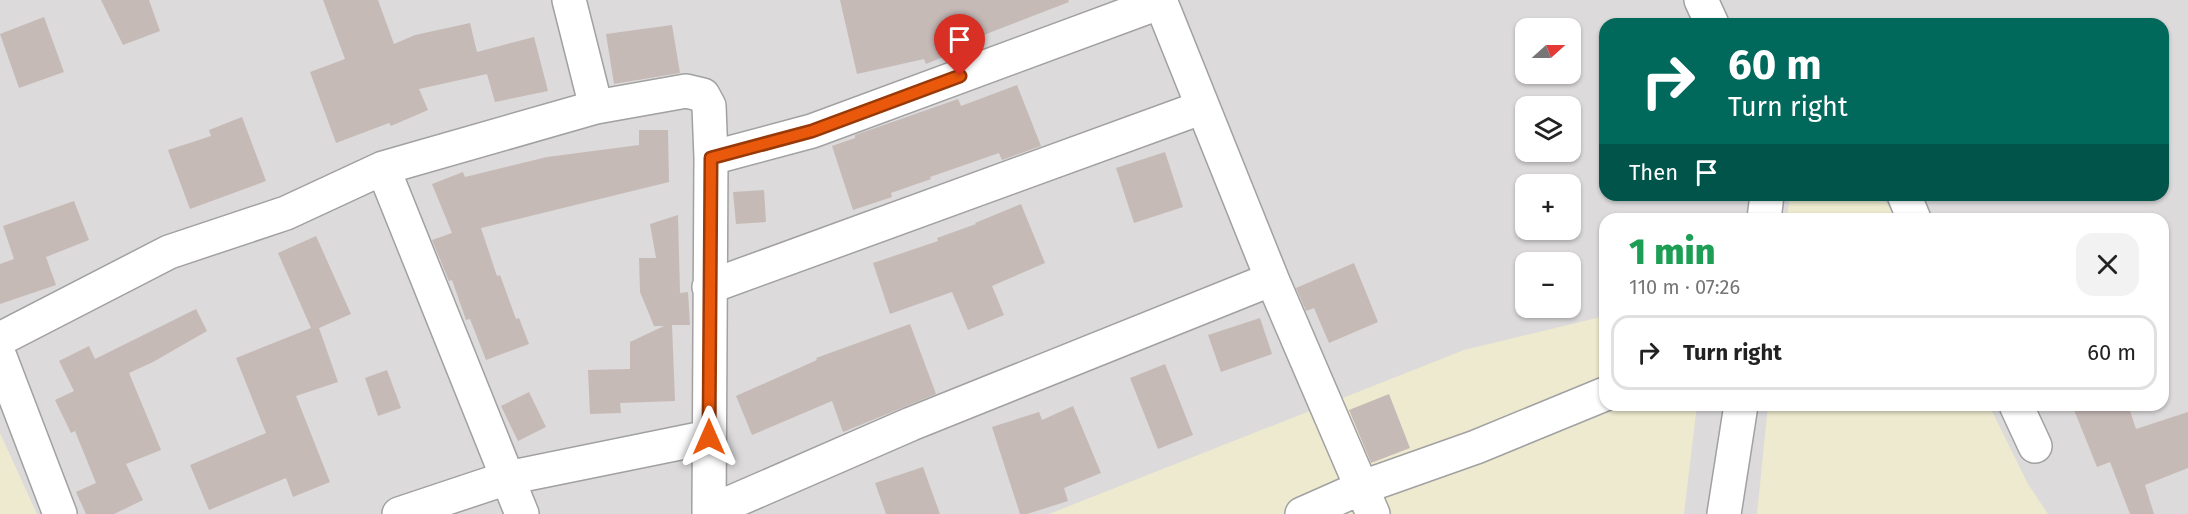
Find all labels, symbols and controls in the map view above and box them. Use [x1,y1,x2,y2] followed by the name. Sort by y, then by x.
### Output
[934,14,985,76] pin
[1515,18,1581,84] north arrow
[1515,18,1581,318] map controls
[943,23,976,56] icon: arrive
[1728,40,1822,90] text: 60 m
[1629,42,1707,120] icon: right
[1728,91,1848,123] text: Turn right
[1515,96,1581,162] button: layers
[1690,156,1723,189] icon: arrive
[1629,159,1678,186] text: Then
[1515,174,1581,240] button: +
[1629,230,1715,274] text: 1 min
[2076,233,2139,296] button: close
[1515,252,1581,318] button: −
[1629,275,1740,299] text: 110 m · 07:26
[1632,336,1665,369] icon: right
[1683,339,1782,366] text: Turn right
[2087,339,2136,366] text: 60 m
[677,405,741,469] position arrow

